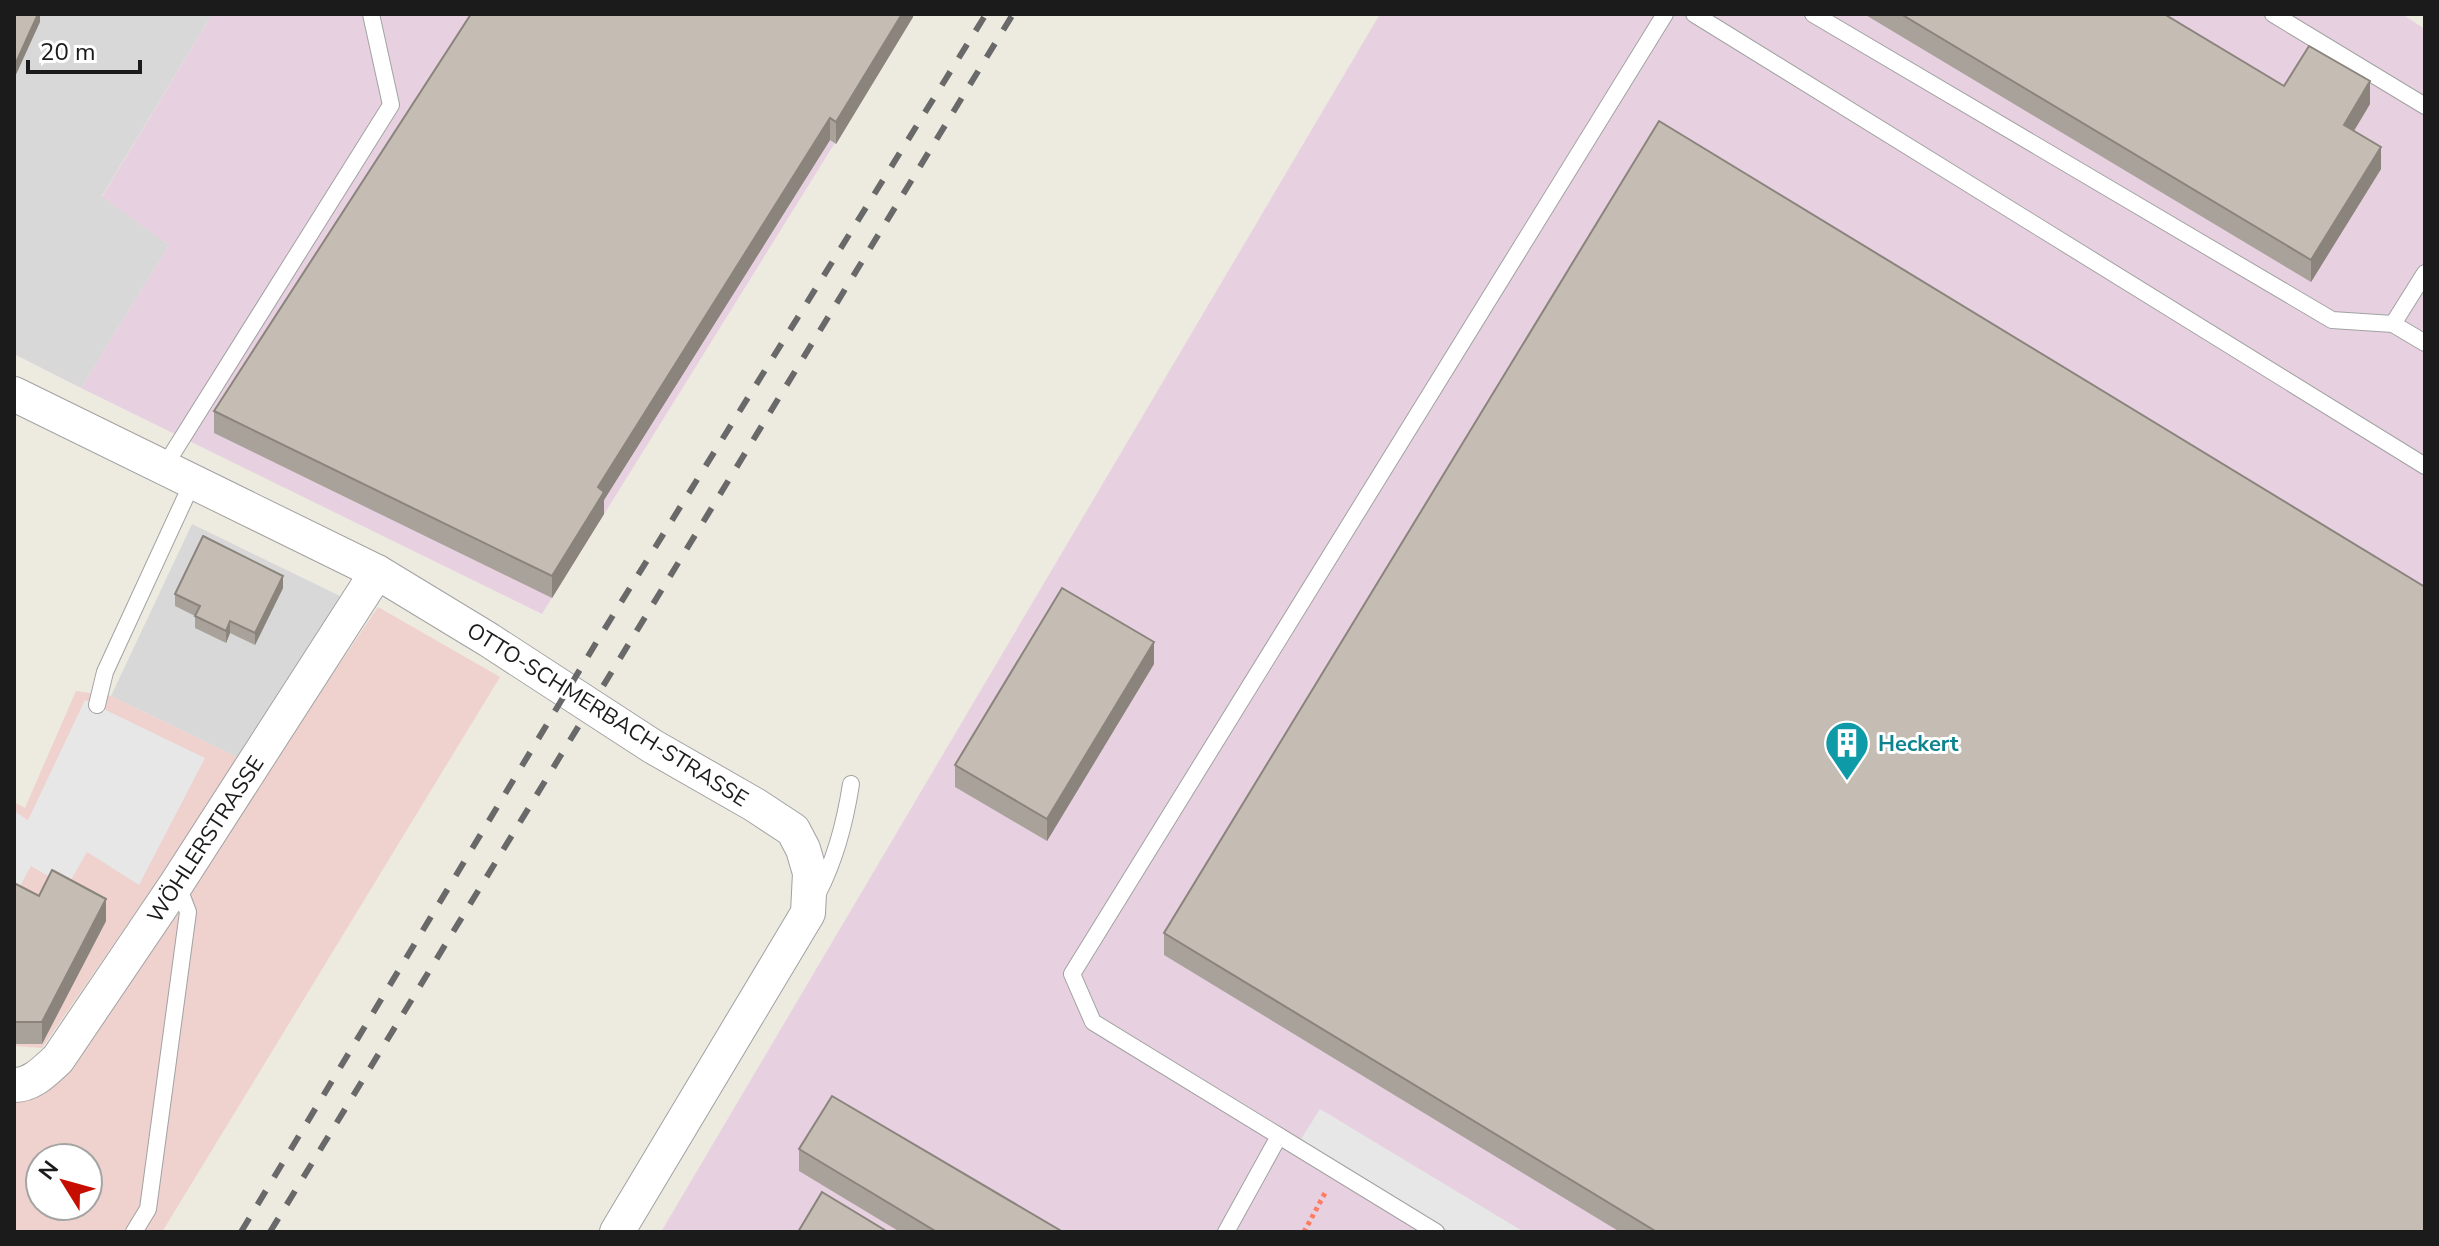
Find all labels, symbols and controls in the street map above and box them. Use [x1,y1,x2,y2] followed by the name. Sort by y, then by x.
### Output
[28,24,140,74] scale bar
[40,36,96,68] text: 20 m
[461,616,754,814] street label: OTTO-SCHMERBACH-STRASSE
[1823,719,1871,782] building icon: Heckert
[1878,729,1959,759] place label: Heckert
[141,750,271,929] street label: WÖHLERSTRASSE
[24,1142,104,1222] north arrow
[32,1155,66,1186] text: N

